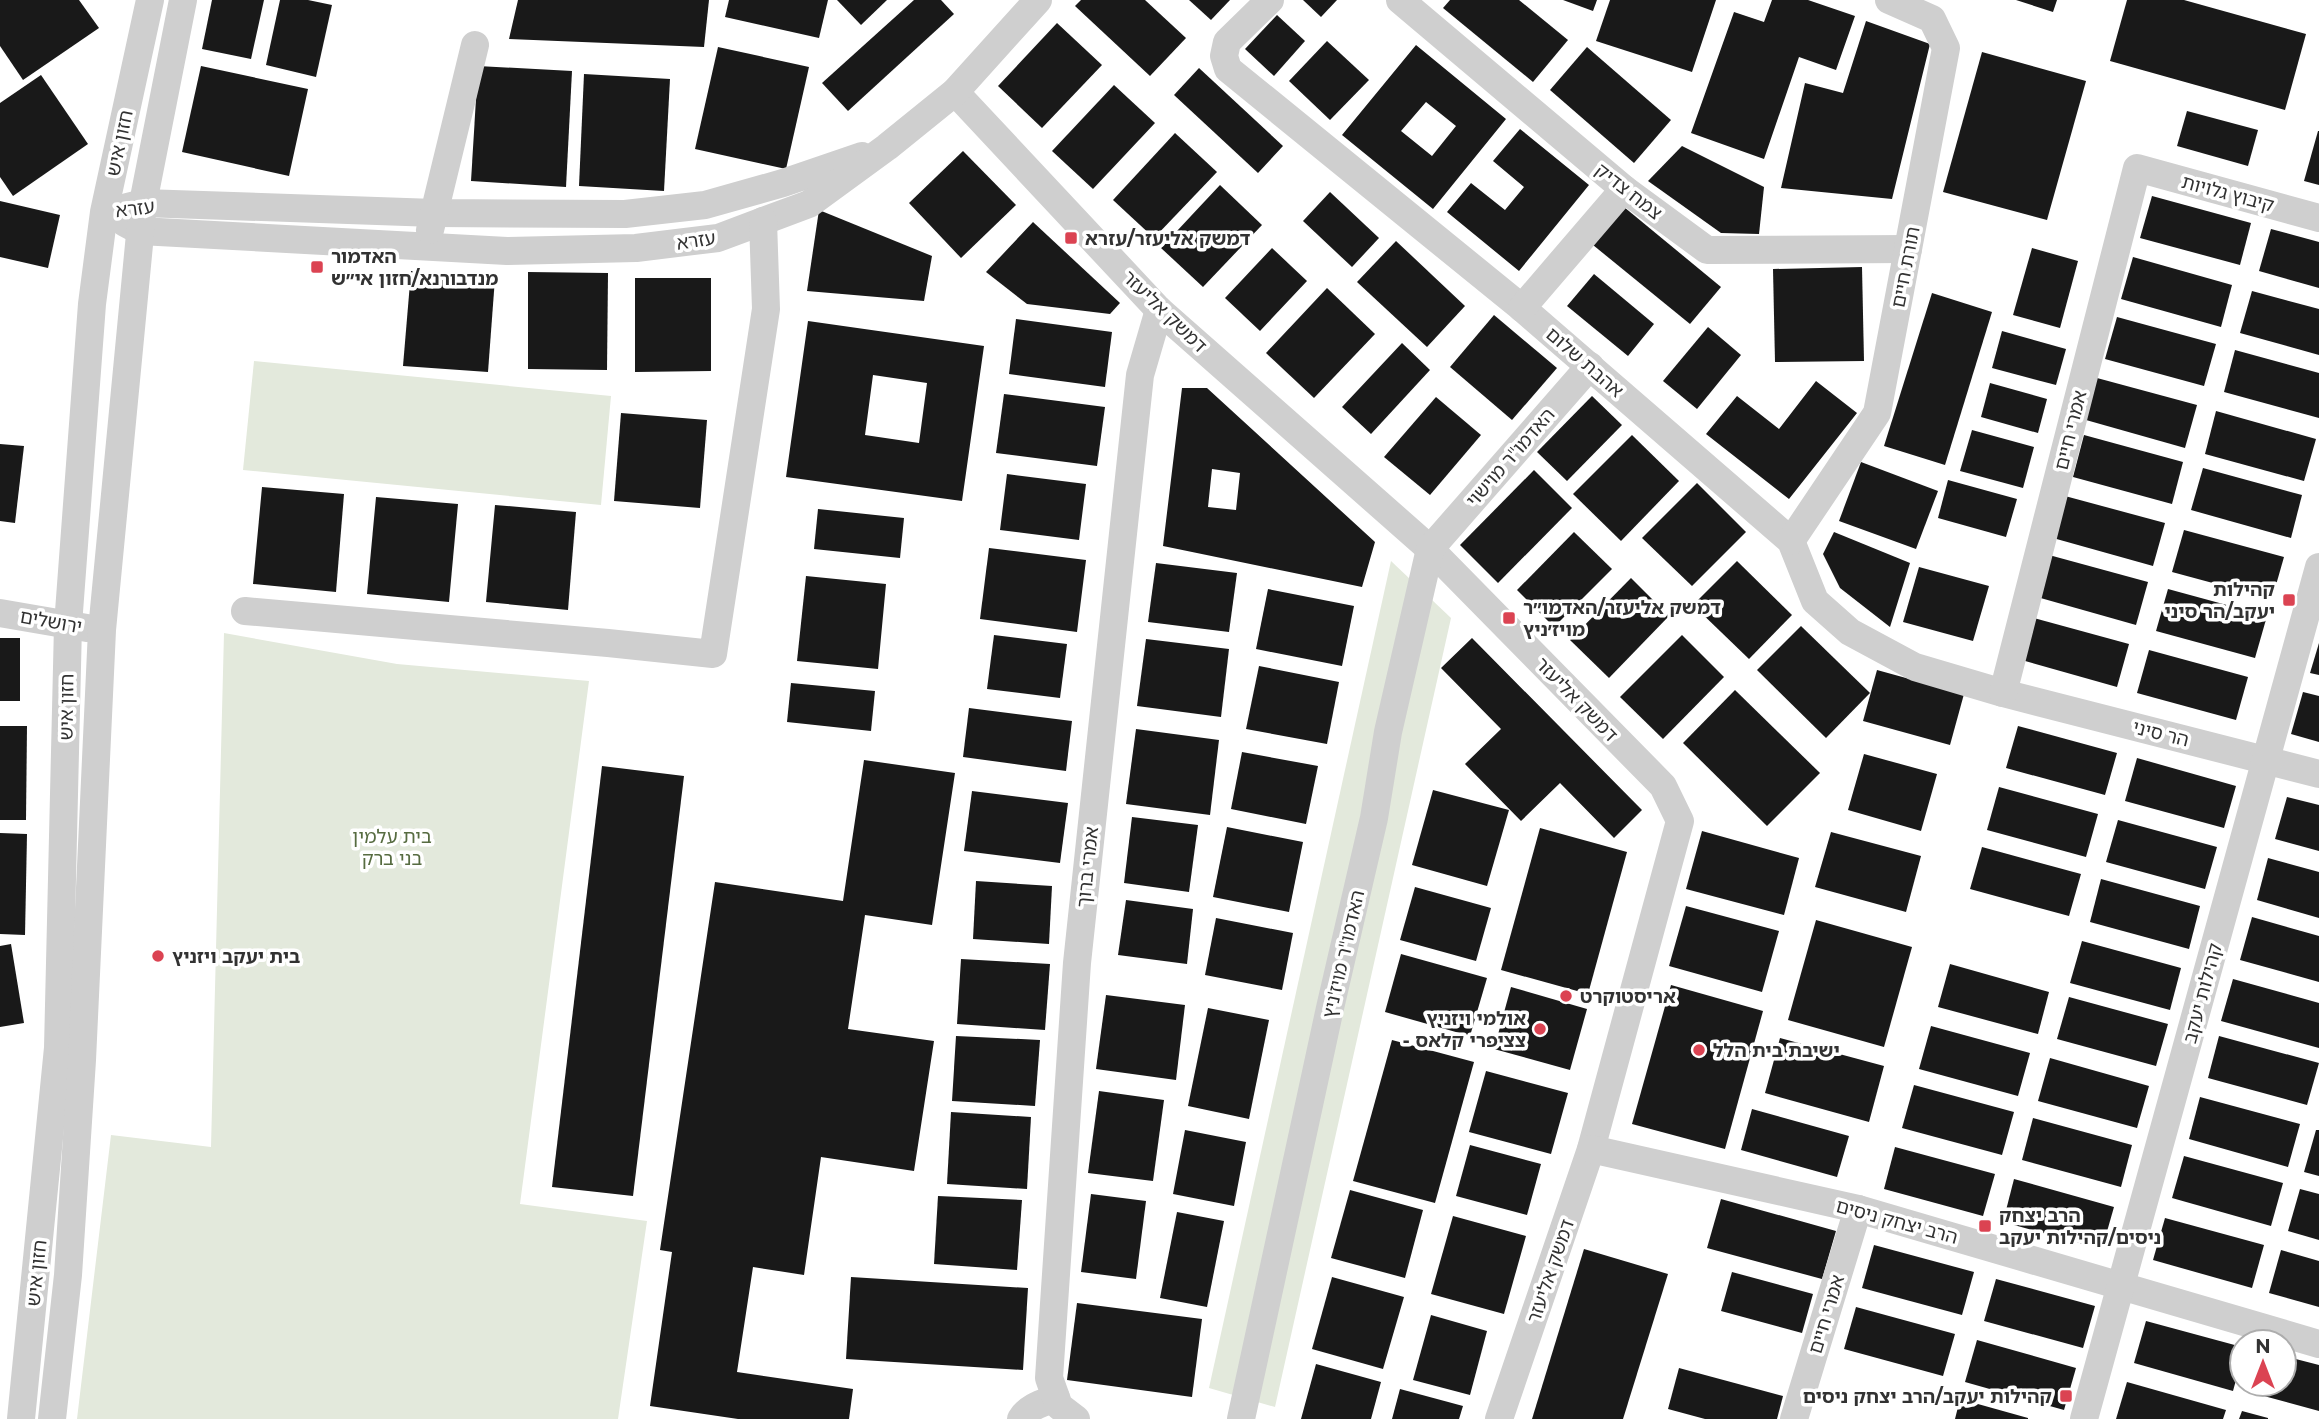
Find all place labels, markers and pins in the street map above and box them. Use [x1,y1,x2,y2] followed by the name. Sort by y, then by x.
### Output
[1085,227,1251,250] place label: דמשק אליעזר/עזרא
[1063,230,1079,246] marker: דמשק אליעזר/עזרא
[331,245,498,290] place label: האדמור מנדבורנא/חזון אי״ש
[309,259,325,275] marker: האדמור מנדבורנא/חזון אי״ש
[2165,578,2275,623] place label: קהילות יעקב/הר סיני
[2281,592,2297,608] marker: קהילות יעקב/הר סיני
[1523,596,1721,641] place label: דמשק אליעזר/האדמו״ר מויז׳ניץ
[1501,610,1517,626] marker: דמשק אליעזר/האדמו״ר מויז׳ניץ
[172,945,300,968] place label: בית יעקב ויזניץ
[150,948,166,964] marker: בית יעקב ויזניץ
[1580,985,1676,1008] place label: אריסטוקרט
[1558,988,1574,1004] marker: אריסטוקרט
[1403,1007,1526,1052] place label: אולמי ויזניץ - צציפרי קלאס
[1532,1021,1548,1037] marker: אולמי ויזניץ - צציפרי קלאס
[1713,1039,1840,1062] place label: ישיבת בית הלל
[1691,1042,1707,1058] marker: ישיבת בית הלל
[1999,1204,2161,1249] place label: הרב יצחק ניסים/קהילות יעקב
[1977,1218,1993,1234] marker: הרב יצחק ניסים/קהילות יעקב
[1803,1385,2052,1408] place label: קהילות יעקב/הרב יצחק ניסים
[2058,1388,2074,1404] marker: קהילות יעקב/הרב יצחק ניסים

